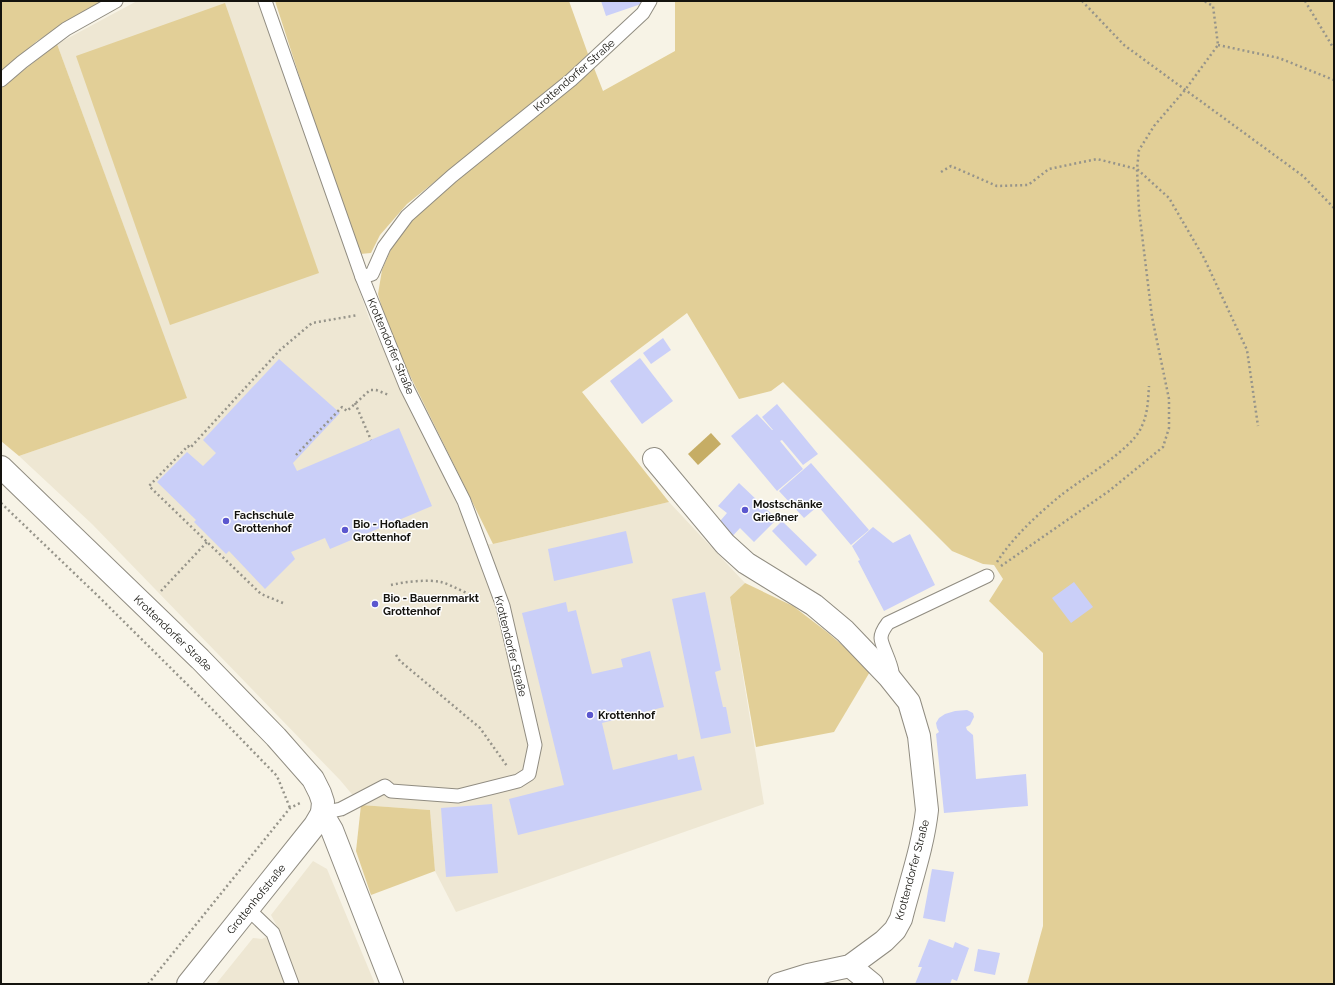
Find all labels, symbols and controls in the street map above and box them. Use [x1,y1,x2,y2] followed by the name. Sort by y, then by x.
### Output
[531,36,618,114] street label: Krottendorfer Straße
[364,296,417,397] street label: Krottendorfer Straße
[753,498,823,524] place label: Mostschänke Grießner
[740,505,750,515] marker: Mostschänke Grießner
[234,509,295,535] place label: Fachschule Grottenhof
[221,516,231,526] marker: Fachschule Grottenhof
[353,518,429,544] place label: Bio - Hofladen Grottenhof
[340,525,350,535] marker: Bio - Hofladen Grottenhof
[383,592,480,618] place label: Bio - Bauernmarkt Grottenhof
[131,593,215,674] street label: Krottendorfer Straße
[492,594,529,698] street label: Krottendorfer Straße
[370,599,380,609] marker: Bio - Bauernmarkt Grottenhof
[598,709,656,722] place label: Krottenhof
[585,710,595,720] marker: Krottenhof
[893,818,932,922] street label: Krottendorfer Straße
[224,861,289,937] street label: Grottenhofstraße

